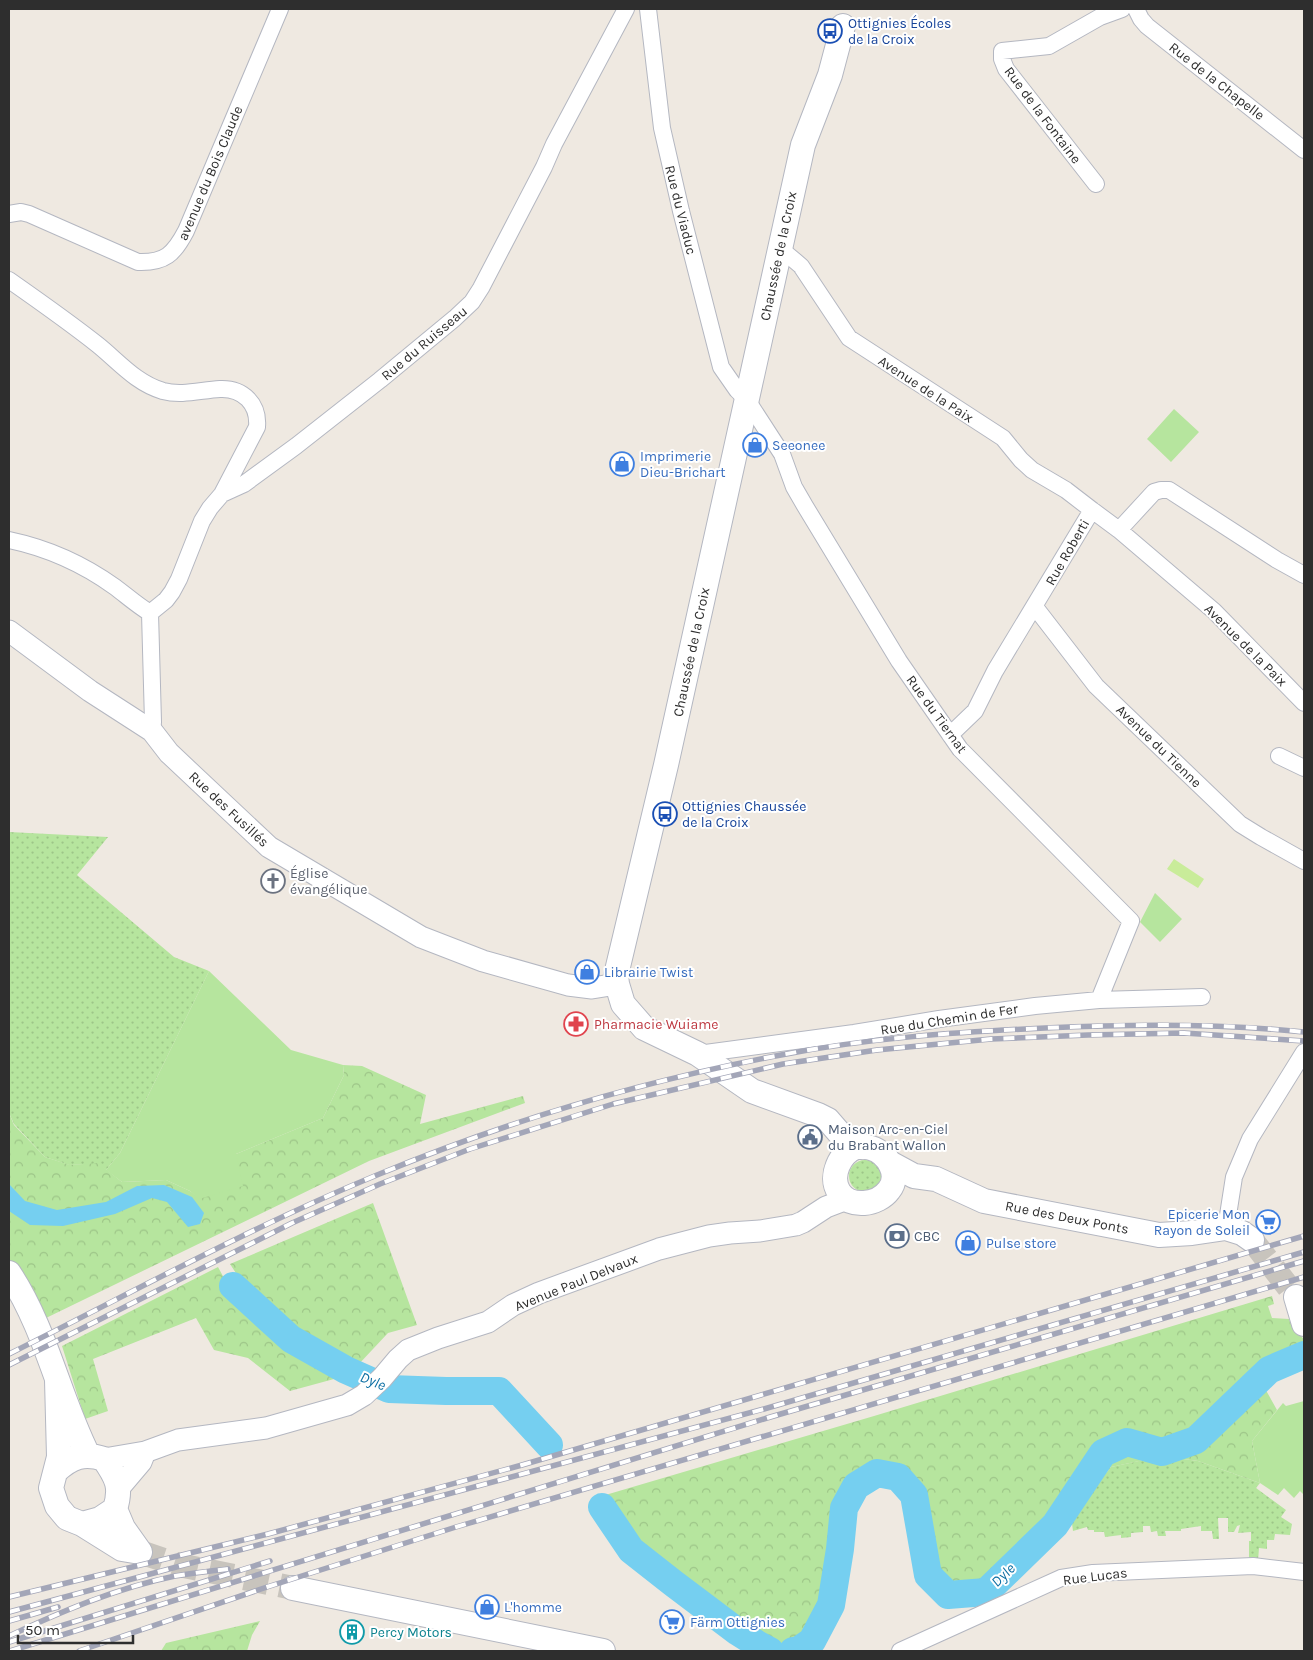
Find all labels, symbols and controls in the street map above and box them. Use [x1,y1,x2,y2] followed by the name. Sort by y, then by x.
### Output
[848,14,951,48] place label: Ottignies Écoles de la Croix
[817,18,843,44] bus stop icon: Ottignies Écoles de la Croix
[1166,39,1268,124] street label: Rue de la Chapelle
[1001,63,1085,167] street label: Rue de la Fontaine
[174,103,247,243] street label: avenue du Bois Claude
[661,164,700,257] street label: Rue du Viaduc
[756,190,801,322] street label: Chaussée de la Croix
[378,302,471,384] street label: Rue du Ruisseau
[875,352,976,426] street label: Avenue de la Paix
[742,432,768,458] shop icon: Seeonee
[772,437,825,454] place label: Seeonee
[640,448,726,481] place label: Imprimerie Dieu-Brichart
[609,451,635,477] shop icon: Imprimerie Dieu-Brichart
[1042,516,1093,588] street label: Rue Roberti
[669,586,714,718] street label: Chaussée de la Croix
[1201,600,1291,690] street label: Avenue de la Paix
[903,672,971,757] street label: Rue du Tiernat
[1112,701,1205,791] street label: Avenue du Tienne
[185,768,272,851] street label: Rue des Fusillés
[682,798,806,831] place label: Ottignies Chaussée de la Croix
[652,801,678,827] bus stop icon: Ottignies Chaussée de la Croix
[290,864,367,898] place label: Église évangélique
[260,868,286,894] church icon: Église évangélique
[574,959,600,985] shop icon: Librairie Twist
[604,964,693,981] place label: Librairie Twist
[879,1000,1020,1039] street label: Rue du Chemin de Fer
[563,1011,589,1037] pharmacy icon: Pharmacie Wuiame
[594,1016,718,1033] place label: Pharmacie Wuiame
[828,1121,948,1154] place label: Maison Arc-en-Ciel du Brabant Wallon
[797,1124,823,1150] public building icon: Maison Arc-en-Ciel du Brabant Wallon
[1004,1197,1130,1238] street label: Rue des Deux Ponts
[1154,1206,1250,1239] place label: Epicerie Mon Rayon de Soleil
[1255,1209,1281,1235] supermarket icon: Epicerie Mon Rayon de Soleil
[884,1223,910,1249] bank icon: CBC
[914,1228,940,1245] place label: CBC
[955,1230,981,1256] shop icon: Pulse store
[986,1235,1057,1252] place label: Pulse store
[512,1250,640,1315] street label: Avenue Paul Delvaux
[357,1368,389,1394] water label: Dyle
[987,1559,1019,1591] water label: Dyle
[1062,1564,1128,1589] street label: Rue Lucas
[474,1594,500,1620] shop icon: L'homme
[504,1599,562,1616] place label: L'homme
[659,1609,685,1635] supermarket icon: Färm Ottignies
[18,1612,132,1644] scale bar
[690,1614,785,1631] place label: Färm Ottignies
[339,1619,365,1645] building icon: Percy Motors
[25,1621,60,1639] text: 50 m
[370,1624,452,1641] place label: Percy Motors

